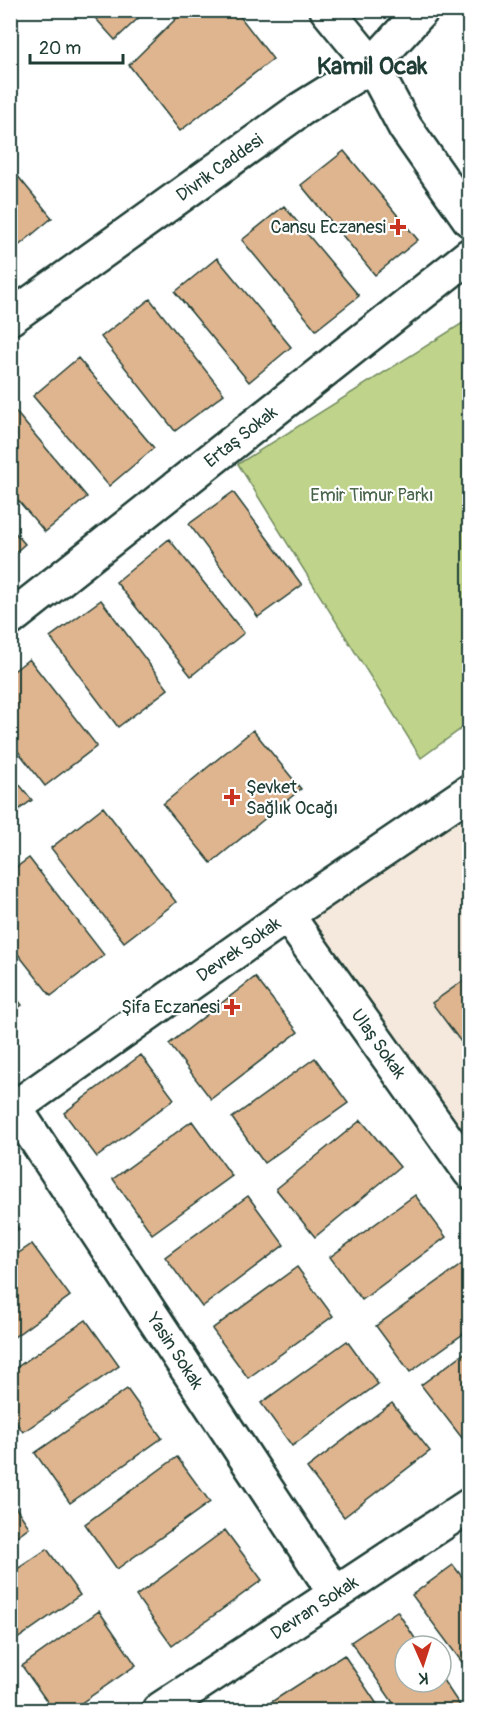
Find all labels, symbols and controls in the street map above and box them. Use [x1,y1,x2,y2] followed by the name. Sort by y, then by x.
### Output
[30,27,123,65] scale bar
[39,37,81,60] text: 20 m
[317,52,428,81] district label: Kamil Ocak
[172,128,268,206] street label: Divrik Caddesi
[271,216,386,239] place label: Cansu Eczanesi
[391,220,405,234] marker: Cansu Eczanesi
[199,400,282,473] street label: Ertaş Sokak
[310,484,434,507] park label: Emir Timur Parkı
[246,776,338,820] place label: Şevket Sağlık Ocağı
[223,788,241,806] marker: Şevket Sağlık Ocağı
[192,911,286,987] street label: Devrek Sokak
[121,996,220,1019] place label: Şifa Eczanesi
[225,1000,239,1014] marker: Şifa Eczanesi
[346,1004,412,1083] street label: Ulaş Sokak
[141,1307,209,1394] street label: Yasin Sokak
[266,1570,363,1645] street label: Devran Sokak
[393,1634,453,1694] north arrow
[418,1668,429,1688] text: K

